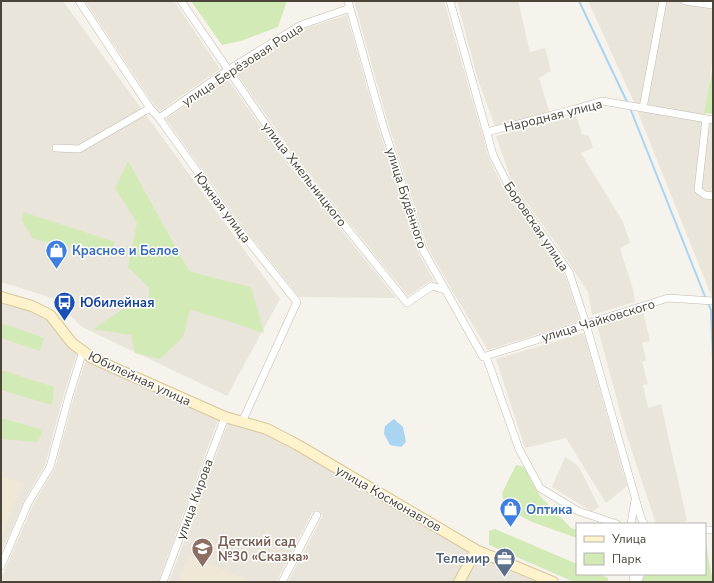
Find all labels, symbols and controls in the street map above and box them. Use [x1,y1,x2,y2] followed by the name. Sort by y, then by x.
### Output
[178,19,307,111] street label: улица Берёзовая Роща
[502,95,604,137] street label: Народная улица
[258,119,351,231] street label: улица Хмельницкого
[381,145,431,251] street label: улица Будённого
[190,168,255,247] street label: Южная улица
[499,178,573,275] street label: Боровская улица
[44,237,70,270] shop icon: Красное и Белое
[72,242,179,260] place label: Красное и Белое
[51,289,77,322] bus stop icon: Юбилейная
[80,294,154,312] place label: Юбилейная
[539,295,657,347] street label: улица Чайковского
[85,347,194,411] street label: Юбилейная улица
[172,456,218,542] street label: улица Кирова
[332,461,445,537] street label: улица Космонавтов
[498,496,524,529] shop icon: Оптика
[526,501,573,519] place label: Оптика
[576,523,706,575] legend
[611,531,646,547] text: Улица
[218,533,309,566] place label: Детский сад №30 «Сказка»
[189,535,215,568] school or university icon: Детский сад №30 «Сказка»
[492,545,518,578] office icon: Телемир
[436,550,490,568] place label: Телемир
[612,551,642,567] text: Парк

